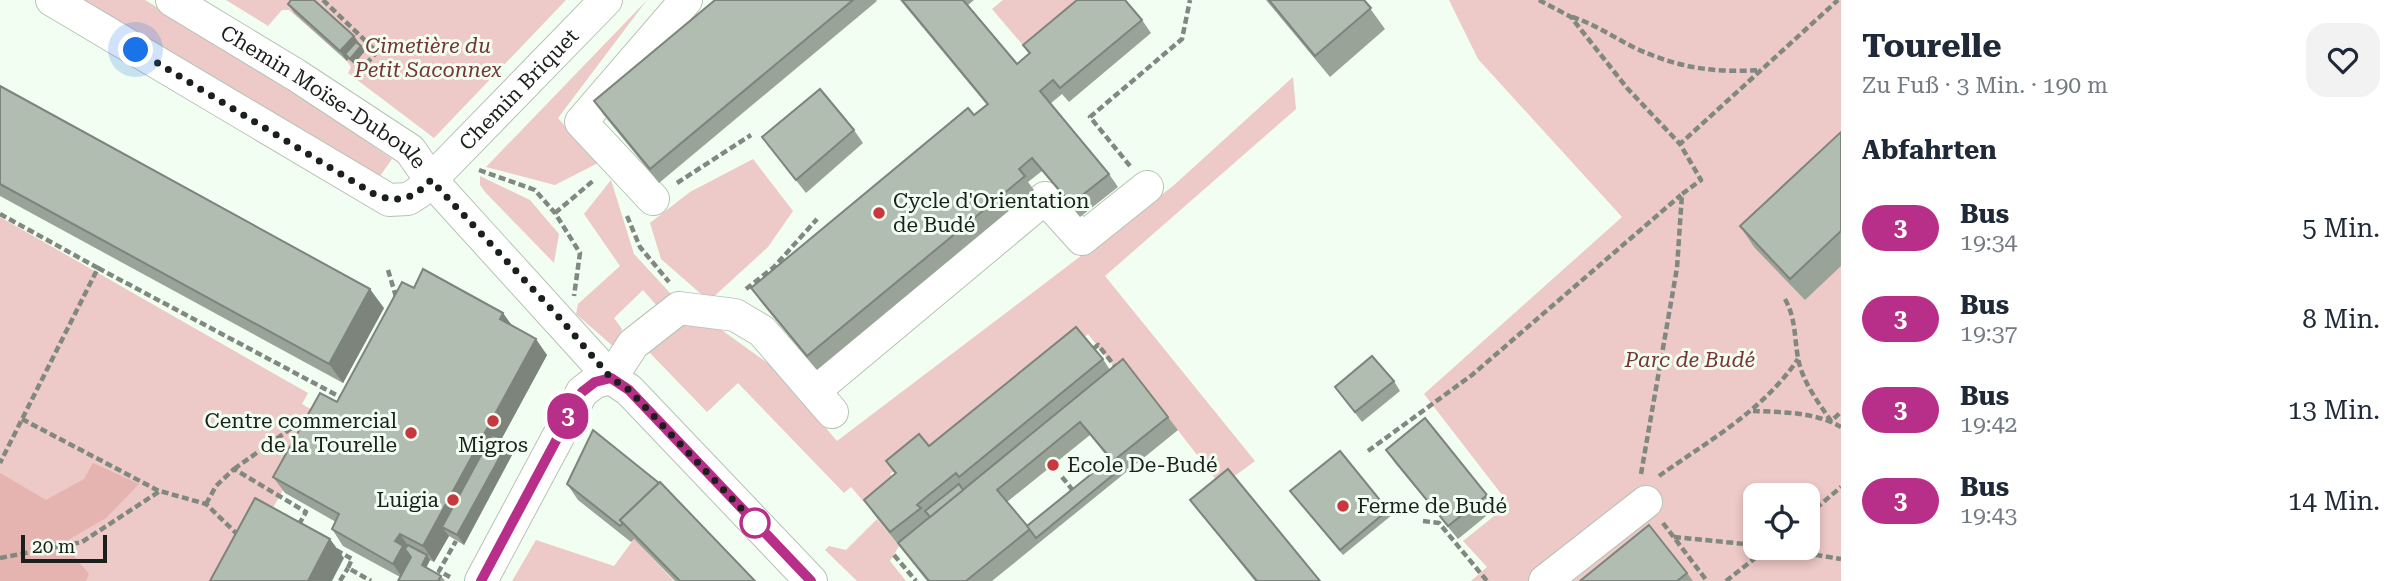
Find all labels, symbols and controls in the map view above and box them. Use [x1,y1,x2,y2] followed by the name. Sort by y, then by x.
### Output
[216,20,431,173] street label: Chemin Moïse-Duboule
[2306,23,2380,97] button: heart
[454,24,583,155] street label: Chemin Briquet
[1862,26,2002,65] text: Tourelle
[118,32,153,67] your location
[353,34,502,82] park label: Cimetière du Petit Saconnex
[1862,72,2108,99] text: Zu Fuß · 3 Min. · 190 m
[1862,135,1997,165] text: Abfahrten
[893,189,1090,237] place label: Cycle d'Orientation de Budé
[1960,199,2009,229] text: Bus
[871,205,887,221] marker: Cycle d'Orientation de Budé
[2302,213,2380,243] text: 5 Min.
[1894,214,1907,242] text: 3
[1960,229,2017,256] text: 19:34
[1960,290,2009,320] text: Bus
[2302,304,2380,334] text: 8 Min.
[1894,305,1907,333] text: 3
[1960,320,2017,347] text: 19:37
[1624,348,1755,372] park label: Parc de Budé
[1960,381,2009,411] text: Bus
[545,393,591,439] line badge: 3
[2288,395,2380,425] text: 13 Min.
[1894,396,1907,424] text: 3
[561,402,575,430] text: 3
[204,409,398,457] place label: Centre commercial de la Tourelle
[1960,411,2017,438] text: 19:42
[485,413,501,429] marker: Migros
[403,425,419,441] marker: Centre commercial de la Tourelle
[458,433,528,457] place label: Migros
[1067,453,1218,477] place label: Ecole De-Budé
[1045,457,1061,473] marker: Ecole De-Budé
[1960,472,2009,502] text: Bus
[1743,483,1820,560] map controls
[1743,483,1820,560] button: locate
[2288,486,2380,516] text: 14 Min.
[1894,487,1907,515] text: 3
[376,488,440,512] place label: Luigia
[445,492,461,508] marker: Luigia
[1357,494,1507,518] place label: Ferme de Budé
[1335,498,1351,514] marker: Ferme de Budé
[1960,502,2017,529] text: 19:43
[740,508,770,538] unlabelled marker
[21,532,107,564] scale bar
[32,535,75,558] text: 20 m

